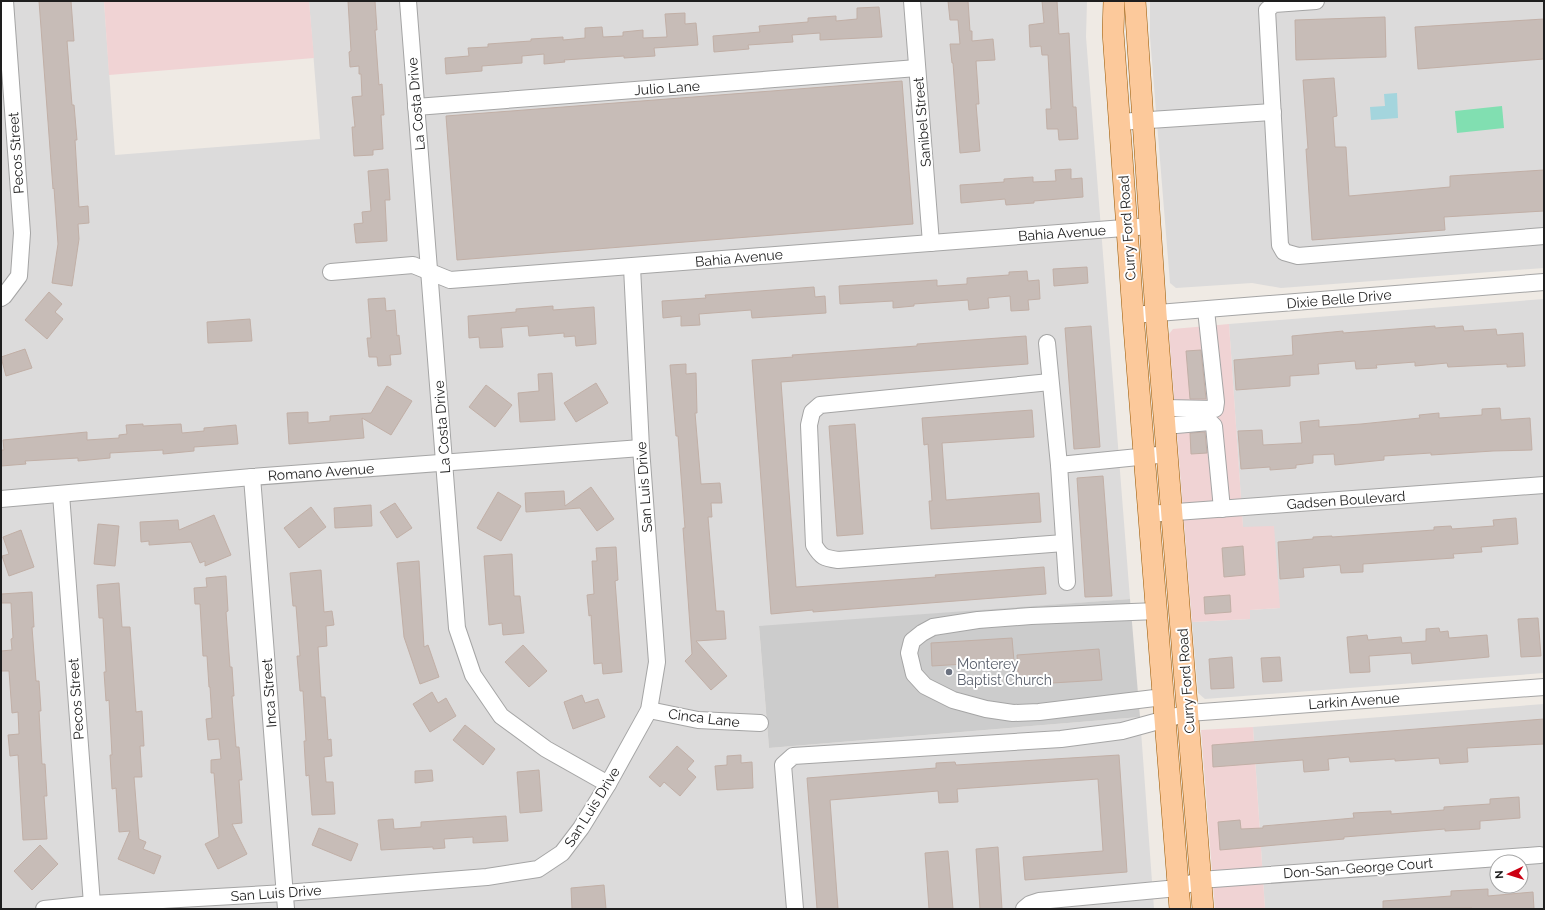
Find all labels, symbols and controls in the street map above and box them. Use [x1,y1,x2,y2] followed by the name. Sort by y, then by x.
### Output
[404,57,428,151] street label: La Costa Drive
[910,76,934,168] street label: Sanibel Street
[634,78,700,98] street label: Julio Lane
[5,111,27,194] street label: Pecos Street
[1115,175,1139,281] street label: Curry Ford Road
[1018,222,1106,244] street label: Bahia Avenue
[694,246,784,270] street label: Bahia Avenue
[1286,286,1392,312] street label: Dixie Belle Drive
[431,380,453,474] street label: La Costa Drive
[633,441,655,533] street label: San Luis Drive
[267,460,375,484] street label: Romano Avenue
[1286,488,1406,512] street label: Gadsen Boulevard
[1174,628,1198,734] street label: Curry Ford Road
[957,656,1052,688] place label: Monterey Baptist Church
[65,657,87,740] street label: Pecos Street
[259,658,279,728] street label: Inca Street
[944,667,954,677] marker: Monterey Baptist Church
[1308,690,1400,712] street label: Larkin Avenue
[667,706,741,730] street label: Cinca Lane
[561,764,623,850] street label: San Luis Drive
[1489,854,1529,894] north arrow
[1283,855,1434,881] street label: Don-San-George Court
[1493,870,1506,879] text: N
[230,882,322,904] street label: San Luis Drive

